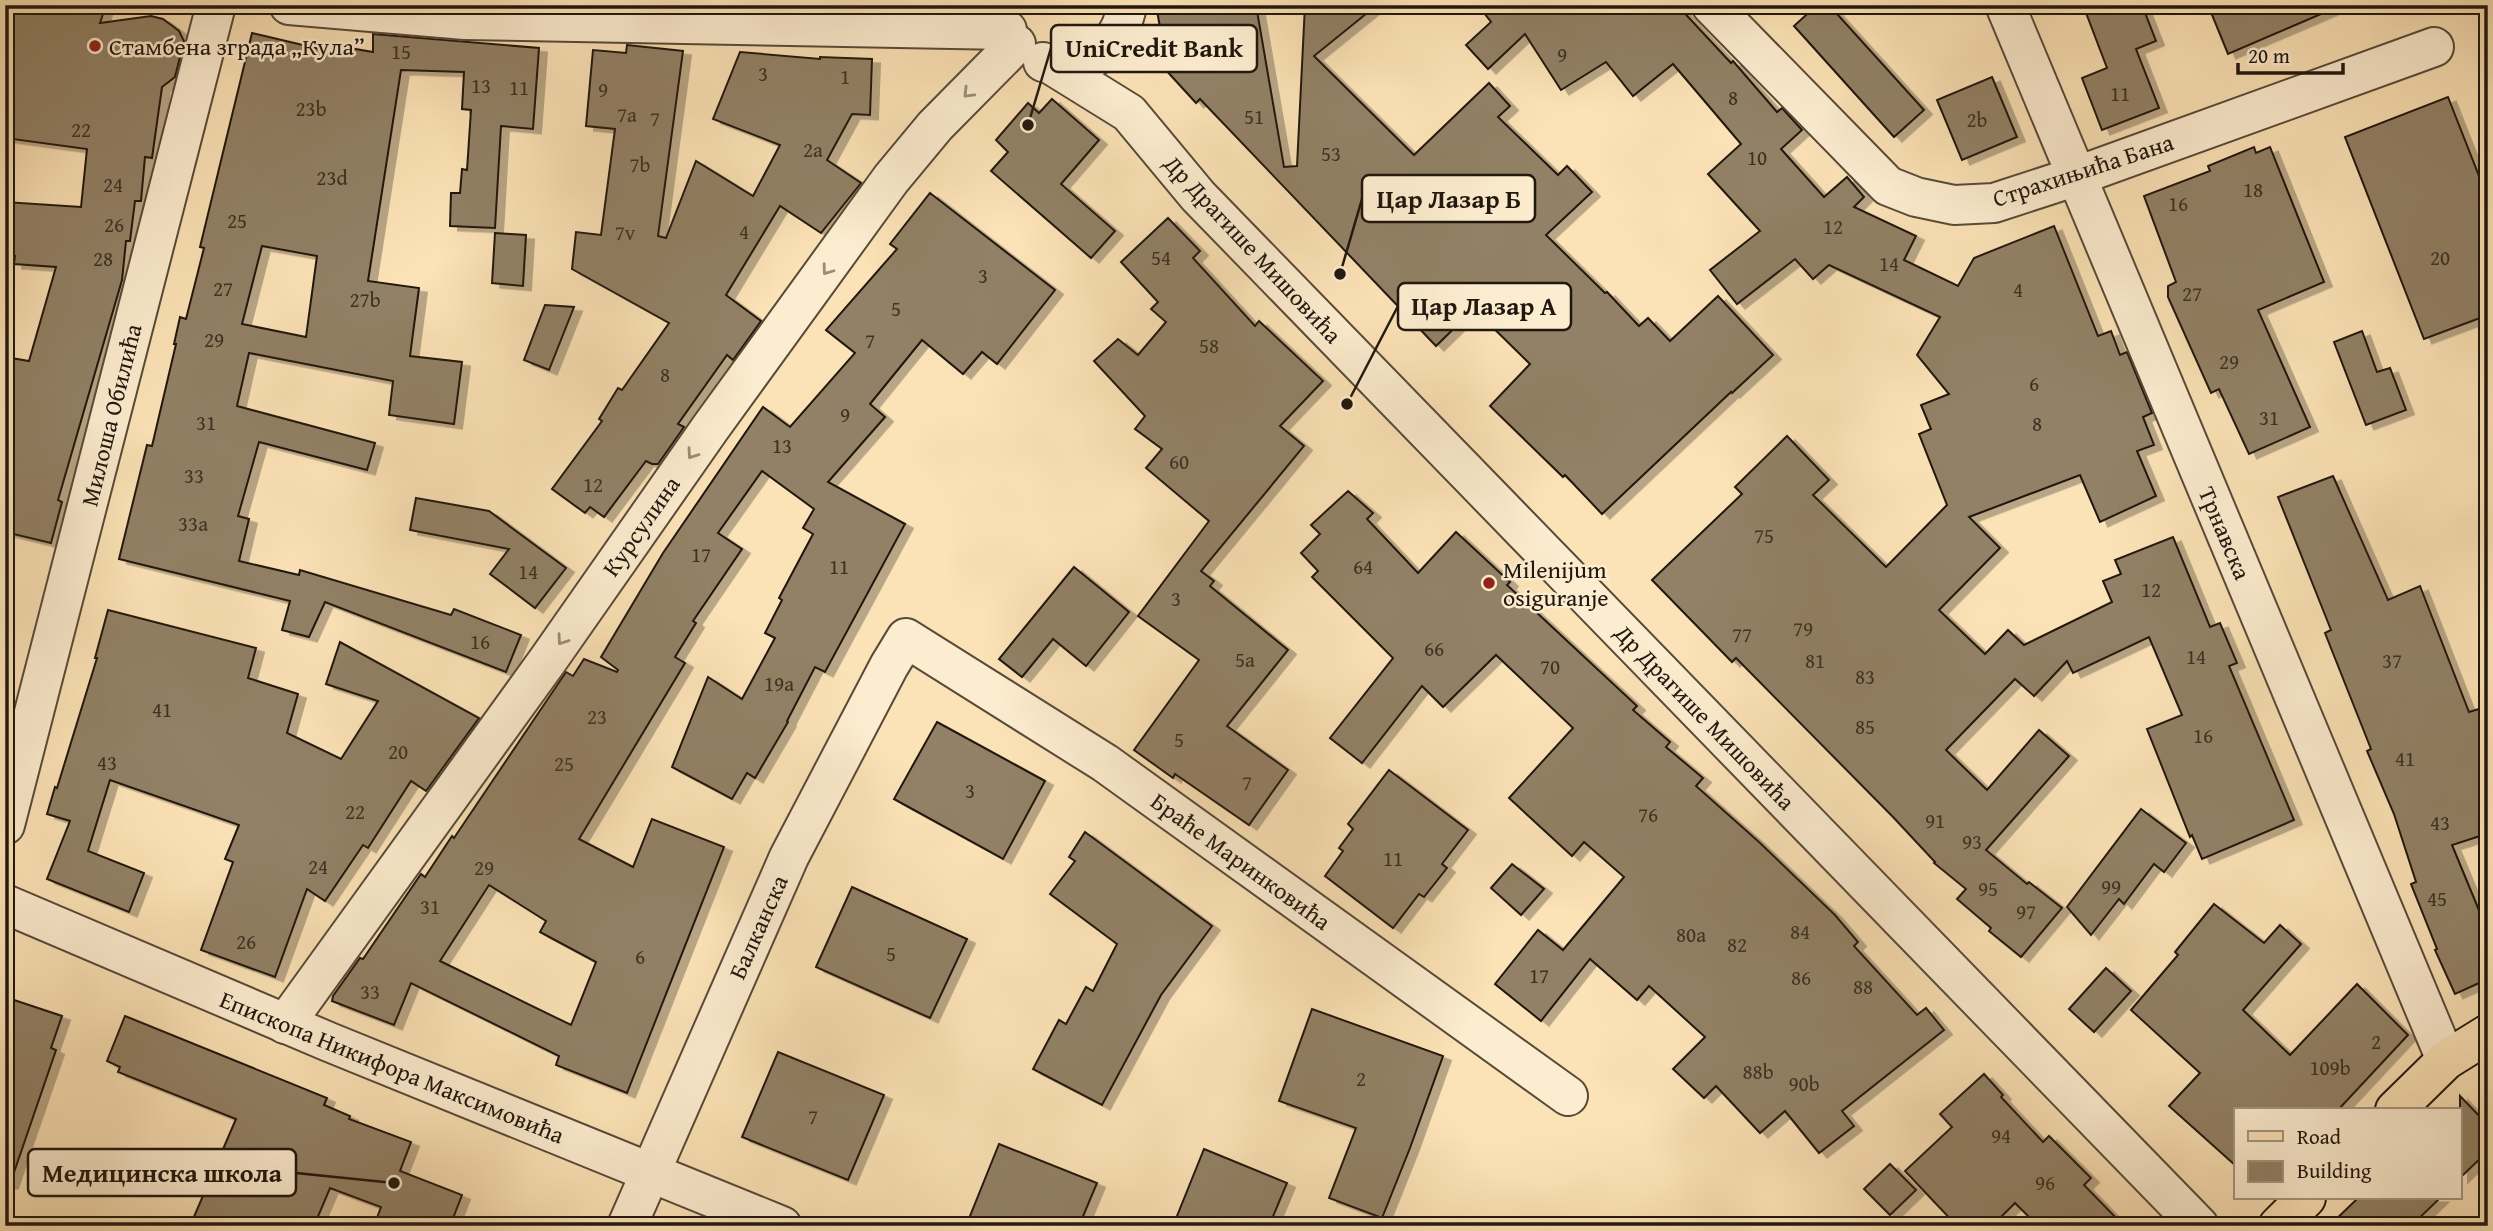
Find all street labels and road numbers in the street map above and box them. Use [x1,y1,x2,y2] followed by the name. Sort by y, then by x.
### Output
[1988,124,2179,216] street label: Страхињића Бана
[1155,146,1350,352] street label: Др Драгише Мишовића
[71,320,151,510] street label: Милоша Обилића
[594,468,689,583] street label: Курсулина
[2190,481,2260,586] street label: Трнавска
[1606,615,1804,818] street label: Др Драгише Мишовића
[1144,784,1339,939] street label: Браће Маринковића
[719,869,797,985] street label: Балканска
[215,982,570,1152] street label: Епископа Никифора Максимовића

